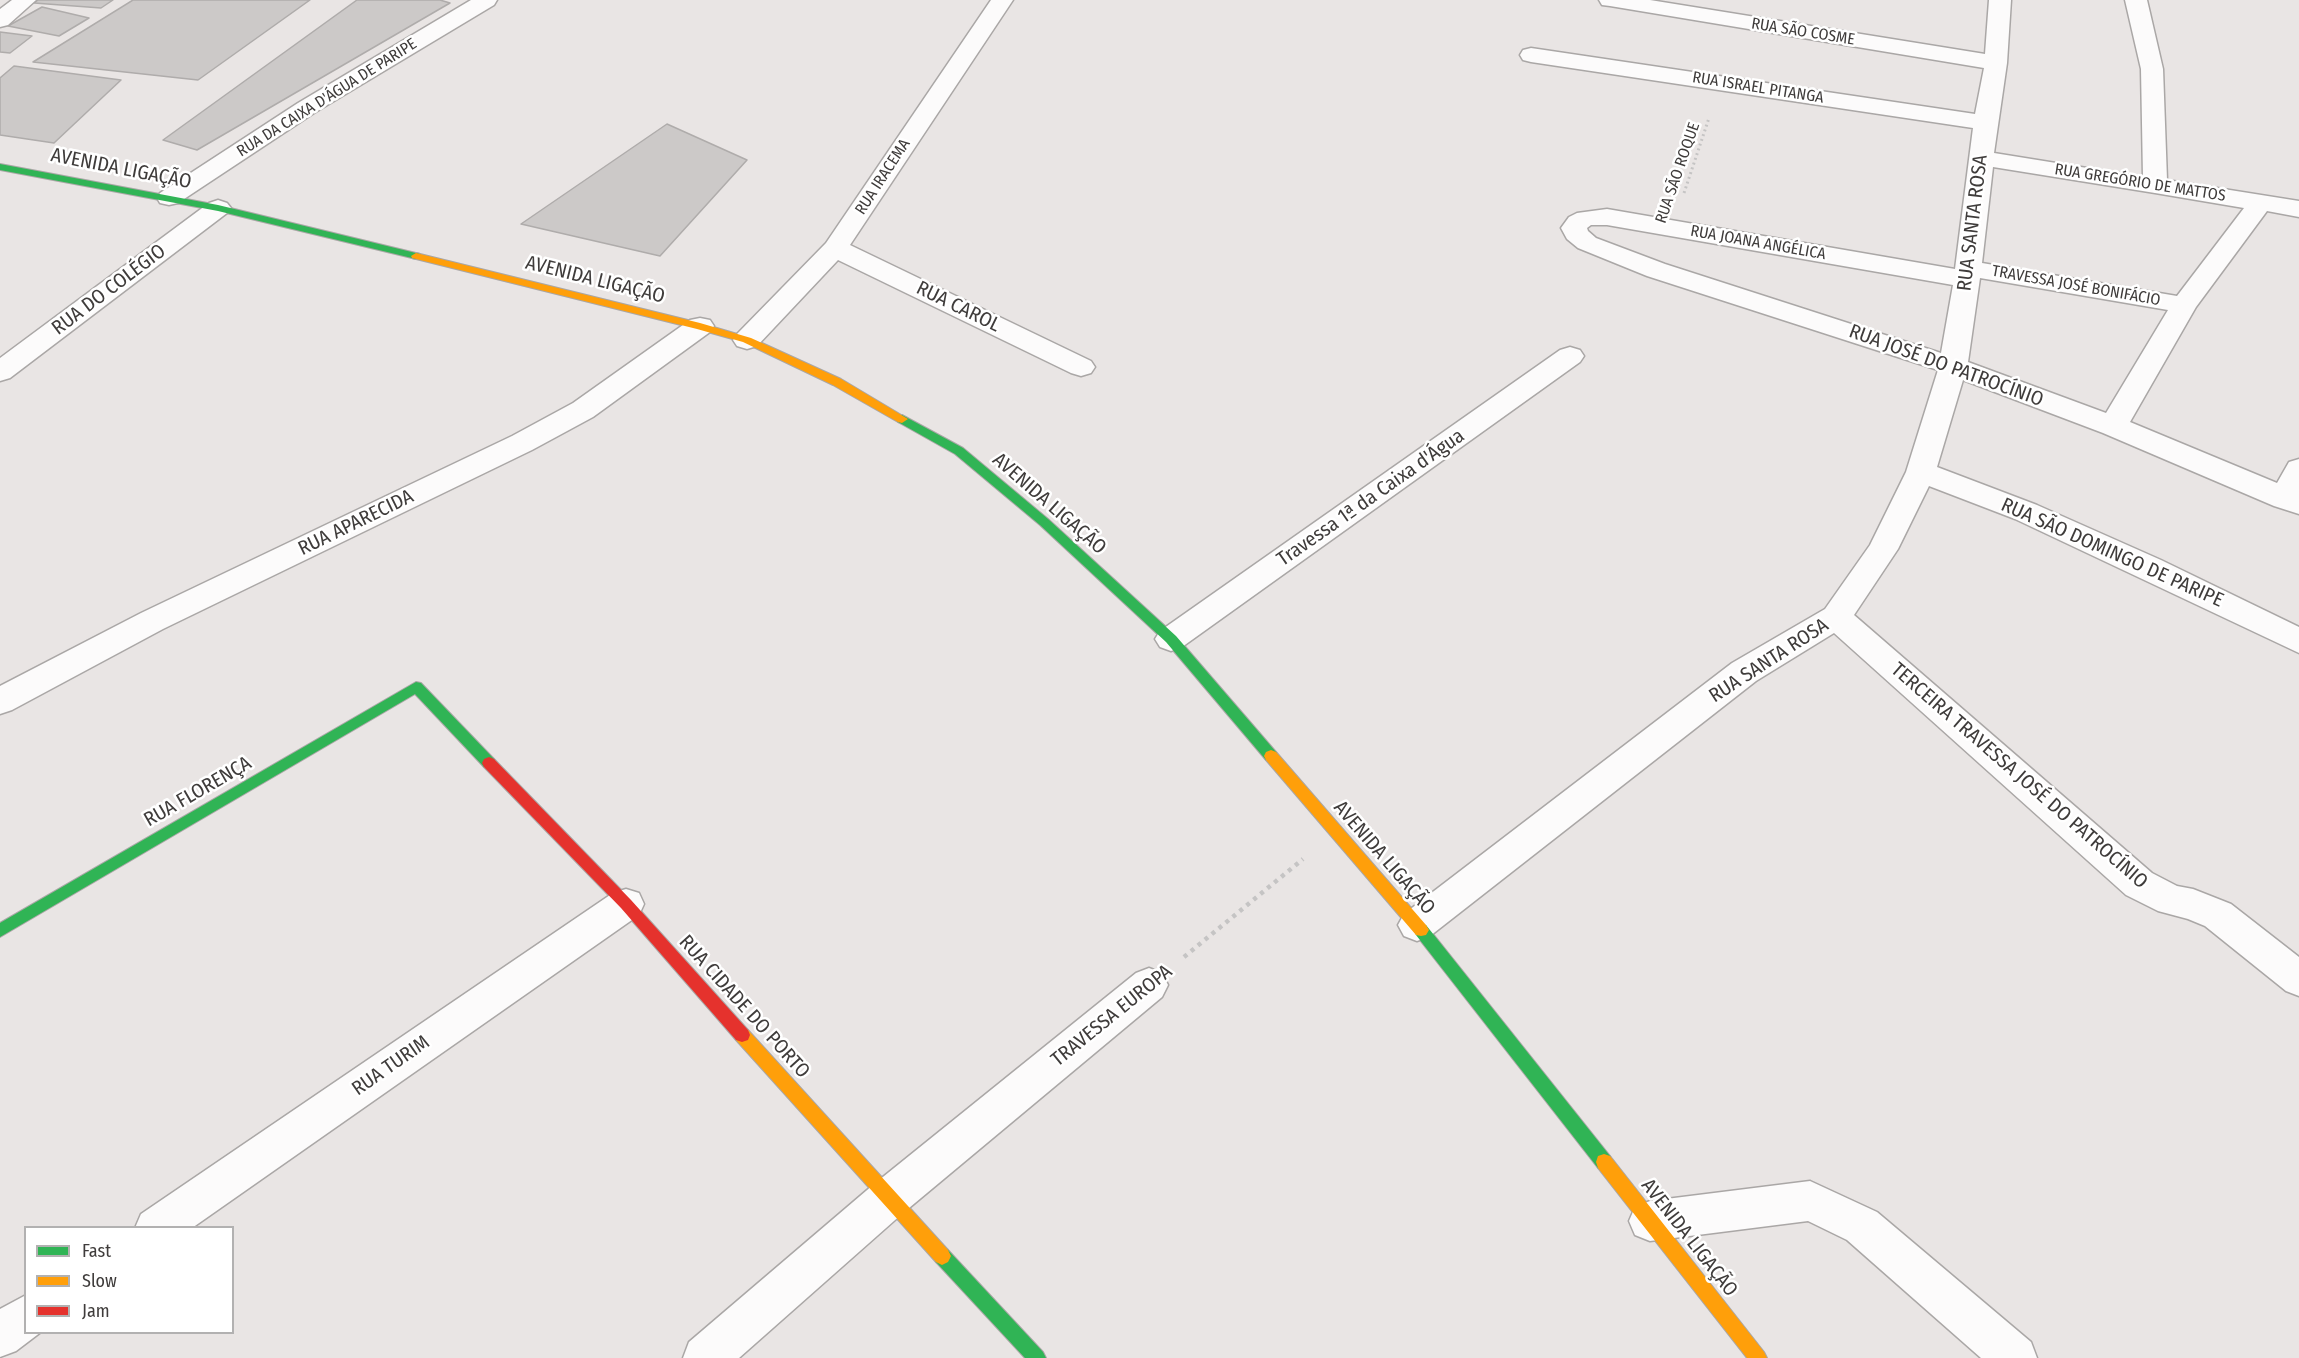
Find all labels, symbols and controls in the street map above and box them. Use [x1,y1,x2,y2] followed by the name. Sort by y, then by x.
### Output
[1750,14,1856,50] street label: RUA SÃO COSME
[234,35,420,161] street label: RUA DA CAIXA D'ÁGUA DE PARIPE
[1691,68,1825,108] street label: RUA ISRAEL PITANGA
[1652,120,1704,226] street label: RUA SÃO ROQUE
[851,135,915,219] street label: RUA IRACEMA
[49,144,193,194] street label: AVENIDA LIGAÇÃO
[1953,153,1993,293] street label: RUA SANTA ROSA
[2053,160,2227,206] street label: RUA GREGÓRIO DE MATTOS
[1689,222,1827,264] street label: RUA JOANA ANGÉLICA
[47,239,171,341] street label: RUA DO COLÉGIO
[523,251,667,309] street label: AVENIDA LIGAÇÃO
[1990,262,2162,310] street label: TRAVESSA JOSÉ BONIFÁCIO
[912,276,1004,338] street label: RUA CAROL
[1846,320,2046,412] street label: RUA JOSÉ DO PATROCÍNIO
[1273,424,1469,572] street label: Travessa 1ª da Caixa d'Água
[987,448,1111,560] street label: AVENIDA LIGAÇÃO
[294,485,418,561] street label: RUA APARECIDA
[1997,493,2227,613] street label: RUA SÃO DOMINGO DE PARIPE
[1705,614,1833,708] street label: RUA SANTA ROSA
[1886,658,2152,894] street label: TERCEIRA TRAVESSA JOSÉ DO PATROCÍNIO
[140,752,256,832] street label: RUA FLORENÇA
[1328,796,1440,920] street label: AVENIDA LIGAÇÃO
[673,931,815,1083] street label: RUA CIDADE DO PORTO
[1047,960,1177,1072] street label: TRAVESSA EUROPA
[348,1031,434,1101] street label: RUA TURIM
[1636,1174,1742,1302] street label: AVENIDA LIGAÇÃO
[24,1226,234,1334] legend
[82,1240,111,1262] text: Fast
[82,1270,117,1292] text: Slow
[82,1300,110,1322] text: Jam

